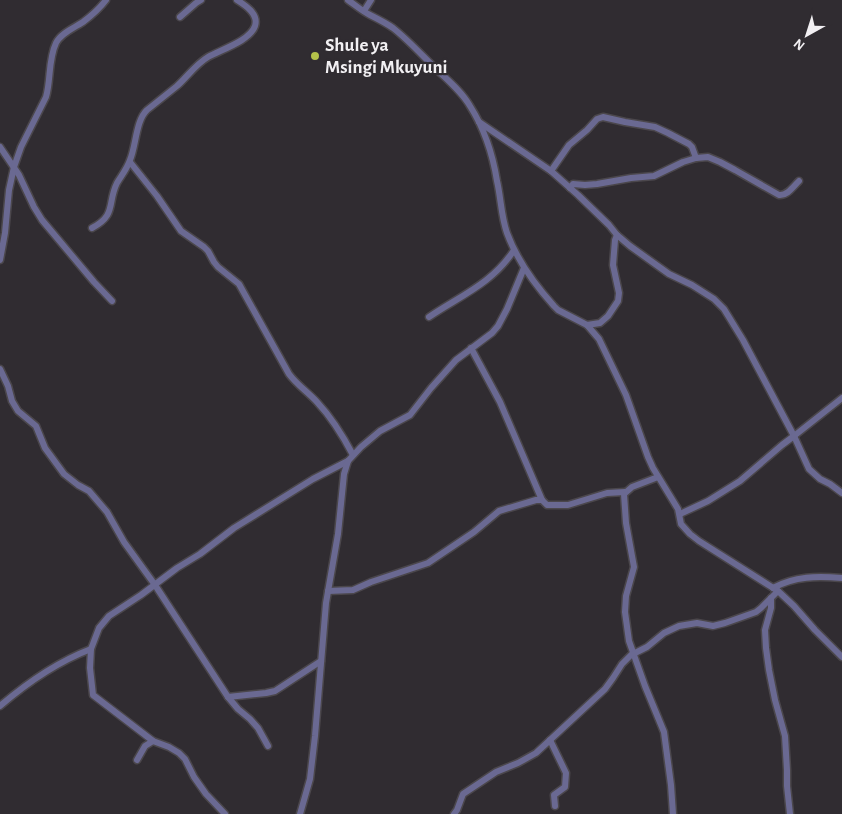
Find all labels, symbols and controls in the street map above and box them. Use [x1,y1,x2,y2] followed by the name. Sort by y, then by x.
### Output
[782,10,832,60] north arrow
[325,36,447,77] place label: Shule ya Msingi Mkuyuni
[791,36,808,53] text: N
[309,50,321,62] marker: Shule ya Msingi Mkuyuni

